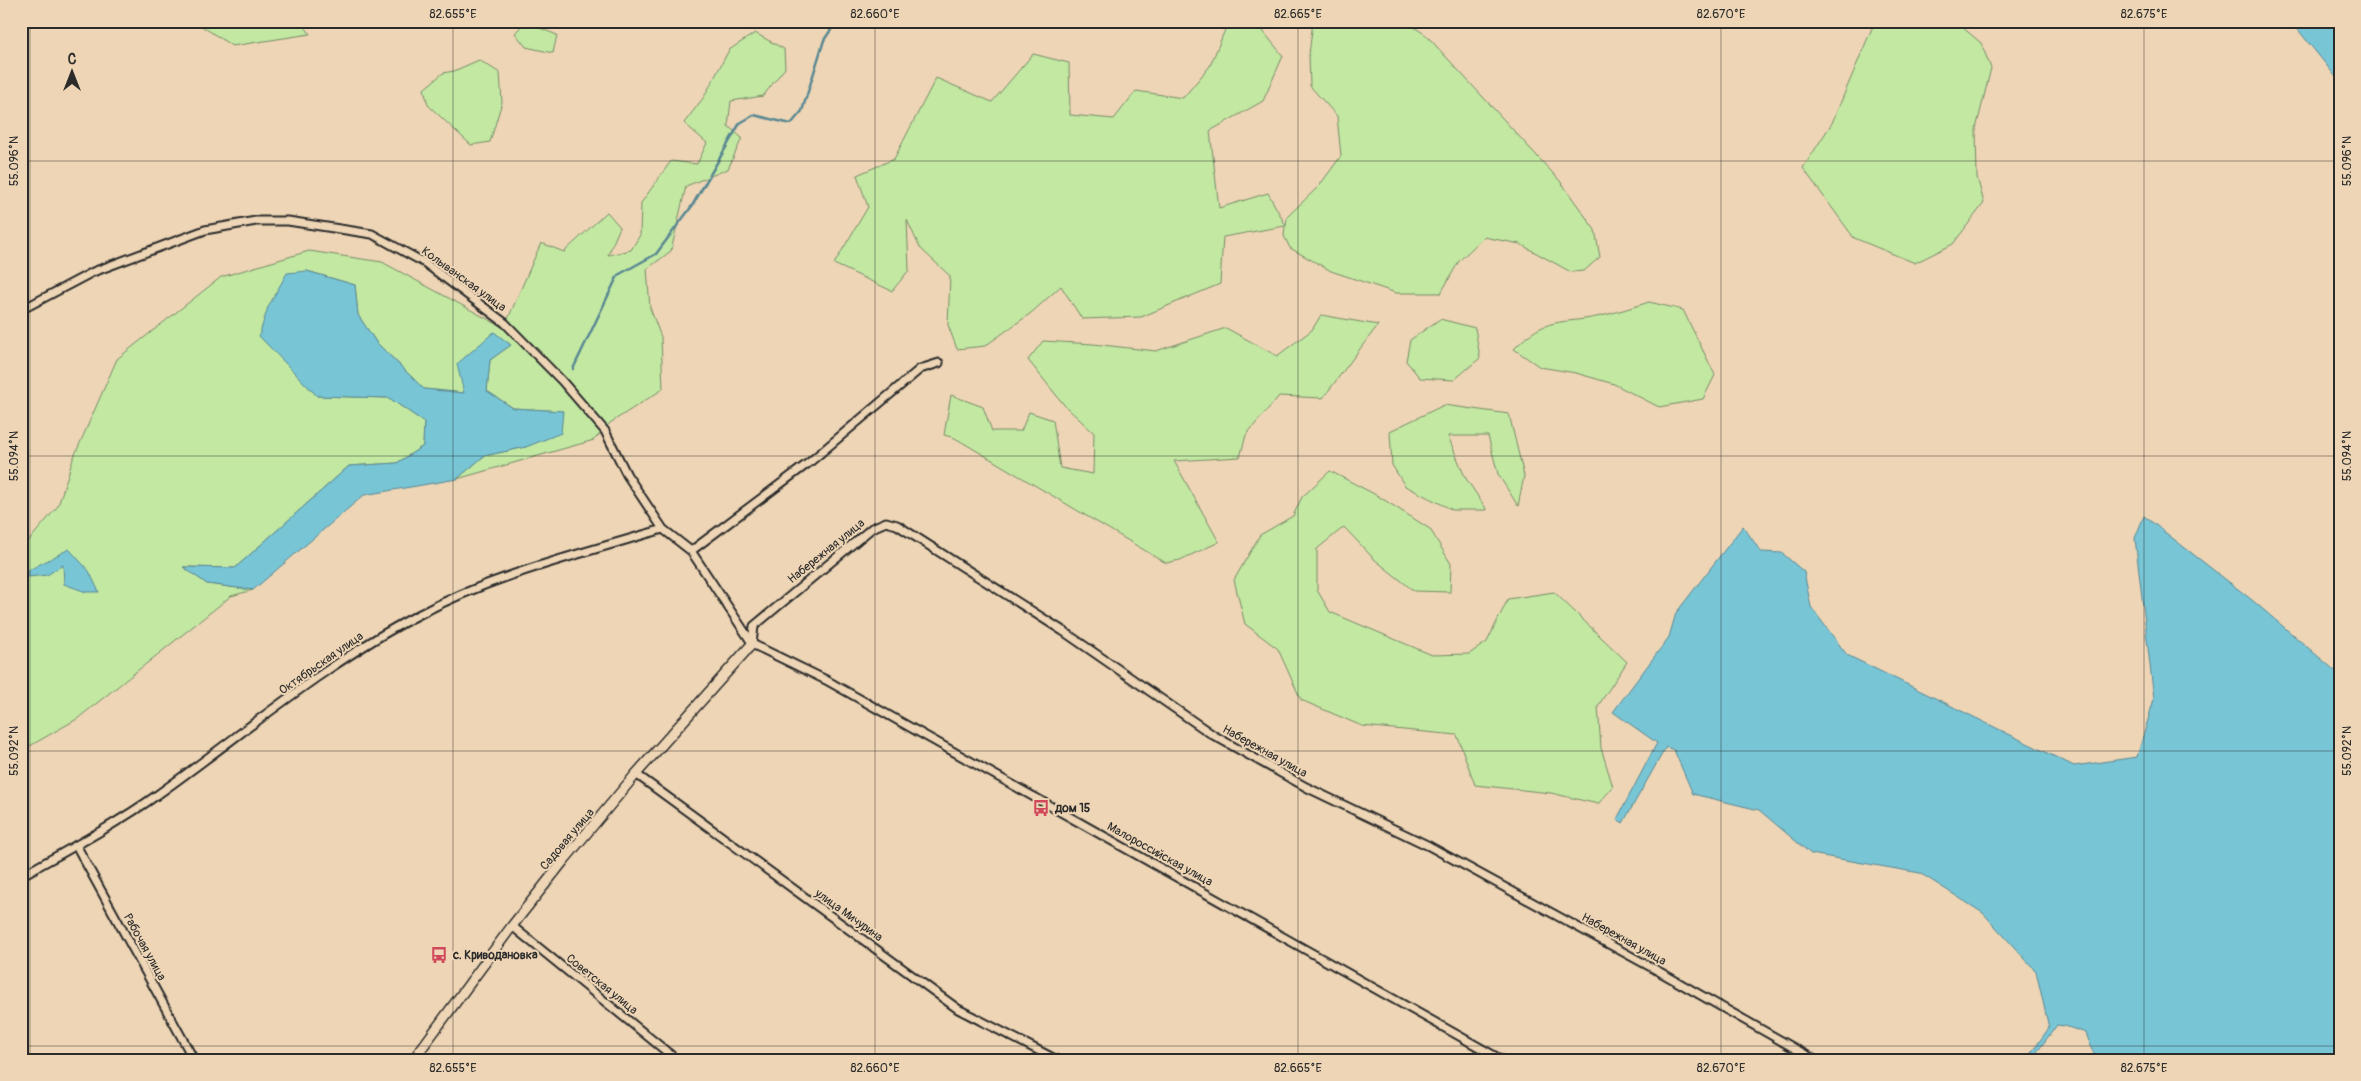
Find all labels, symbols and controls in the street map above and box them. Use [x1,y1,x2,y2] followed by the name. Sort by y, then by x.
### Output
[430,7,476,22] text: 82.655°E
[850,7,900,22] text: 82.660°E
[1274,7,1322,22] text: 82.665°E
[1697,7,1745,22] text: 82.670°E
[2121,7,2167,22] text: 82.675°E
[48,48,98,98] north arrow
[68,51,77,68] text: С
[7,136,22,186] text: 55.096°N
[2340,136,2355,186] text: 55.096°N
[419,244,509,315] street label: Колыванская улица
[7,431,22,481] text: 55.094°N
[2340,431,2355,481] text: 55.094°N
[785,516,868,587] street label: Набережная улица
[276,628,367,698] street label: Октябрьская улица
[1220,722,1310,781] street label: Набережная улица
[7,726,22,776] text: 55.092°N
[2340,726,2355,776] text: 55.092°N
[1031,798,1051,818] bus stop icon: дом 15
[1054,801,1091,816] place label: дом 15
[537,805,598,873] street label: Садовая улица
[1104,819,1216,890] street label: Малороссийская улица
[811,885,886,945] street label: улица Мичурина
[1579,910,1669,969] street label: Набережная улица
[120,911,169,984] street label: Рабочая улица
[429,945,449,965] bus stop icon: с. Криводановка
[452,948,538,963] place label: с. Криводановка
[563,951,641,1018] street label: Советская улица
[430,1061,476,1076] text: 82.655°E
[850,1061,900,1076] text: 82.660°E
[1274,1061,1322,1076] text: 82.665°E
[1697,1061,1745,1076] text: 82.670°E
[2121,1061,2167,1076] text: 82.675°E

